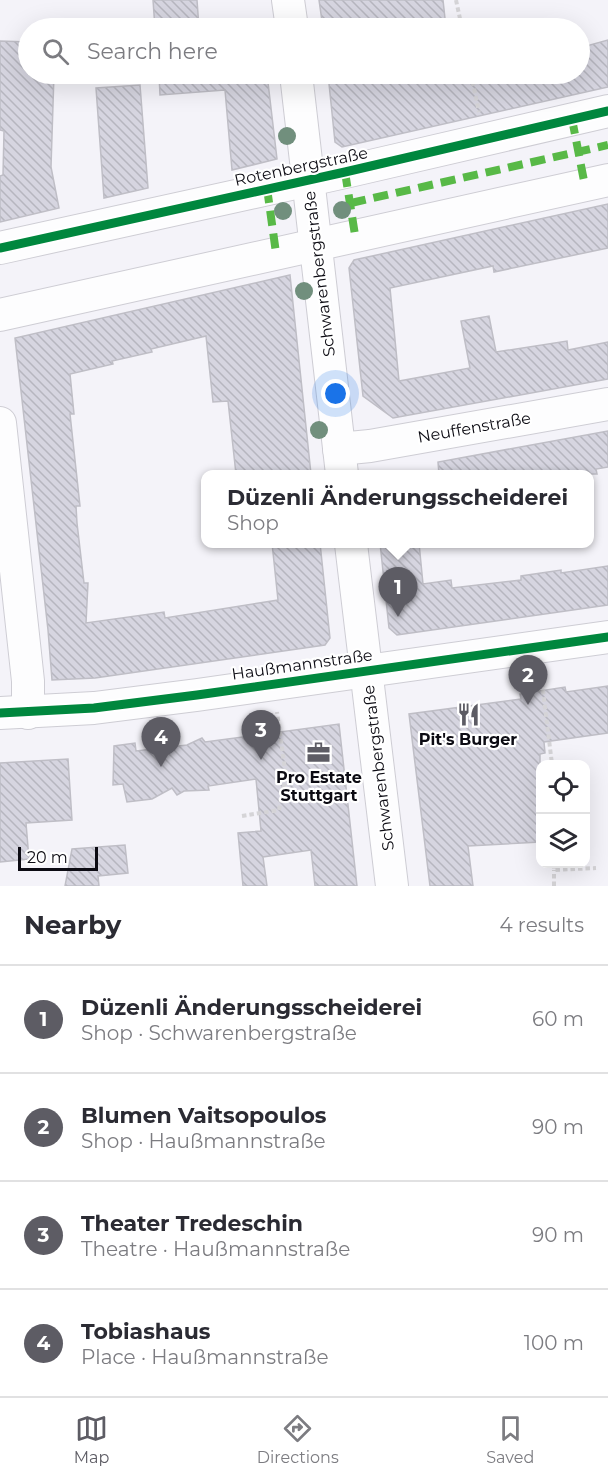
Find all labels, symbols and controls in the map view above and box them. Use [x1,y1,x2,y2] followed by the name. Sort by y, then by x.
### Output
[18,18,590,84] search box
[39,35,72,68] icon: search
[87,38,218,65] text: Search here
[233,143,370,190] street label: Rotenbergstraße
[300,190,339,358] street label: Schwarenbergstraße
[321,379,350,408] your location
[416,408,532,447] street label: Neuffenstraße
[201,470,594,548] popup
[227,484,568,511] text: Düzenli Änderungsscheiderei
[227,511,279,535] text: Shop
[378,568,418,617] pin: 1
[231,645,374,684] street label: Haußmannstraße
[508,656,548,705] pin: 2
[359,684,398,852] street label: Schwarenbergstraße
[455,701,481,727] restaurant icon: Pit's Burger
[242,710,280,760] pin: 3
[142,718,180,767] pin: 4
[419,730,517,749] place label: Pit's Burger
[306,739,332,765] office icon: Pro Estate Stuttgart
[536,760,590,868] map controls
[536,760,590,814] button: locate
[276,768,362,805] place label: Pro Estate Stuttgart
[536,814,590,868] button: layers
[18,844,98,872] scale bar
[27,848,68,867] text: 20 m
[24,909,121,941] text: Nearby
[499,913,584,937] text: 4 results
[81,994,422,1021] text: Düzenli Änderungsscheiderei
[40,1007,47,1031] text: 1
[532,1007,584,1031] text: 60 m
[81,1021,357,1045] text: Shop · Schwarenbergstraße
[81,1102,327,1129] text: Blumen Vaitsopoulos
[38,1115,49,1139] text: 2
[532,1115,584,1139] text: 90 m
[81,1129,326,1153] text: Shop · Haußmannstraße
[81,1210,303,1237] text: Theater Tredeschin
[38,1223,49,1247] text: 3
[532,1223,584,1247] text: 90 m
[81,1237,350,1261] text: Theatre · Haußmannstraße
[81,1318,210,1345] text: Tobiashaus
[37,1331,50,1355] text: 4
[524,1331,584,1355] text: 100 m
[81,1345,328,1369] text: Place · Haußmannstraße
[74,1412,109,1467] tab: Map
[257,1412,339,1467] tab: Directions
[486,1412,534,1467] tab: Saved

